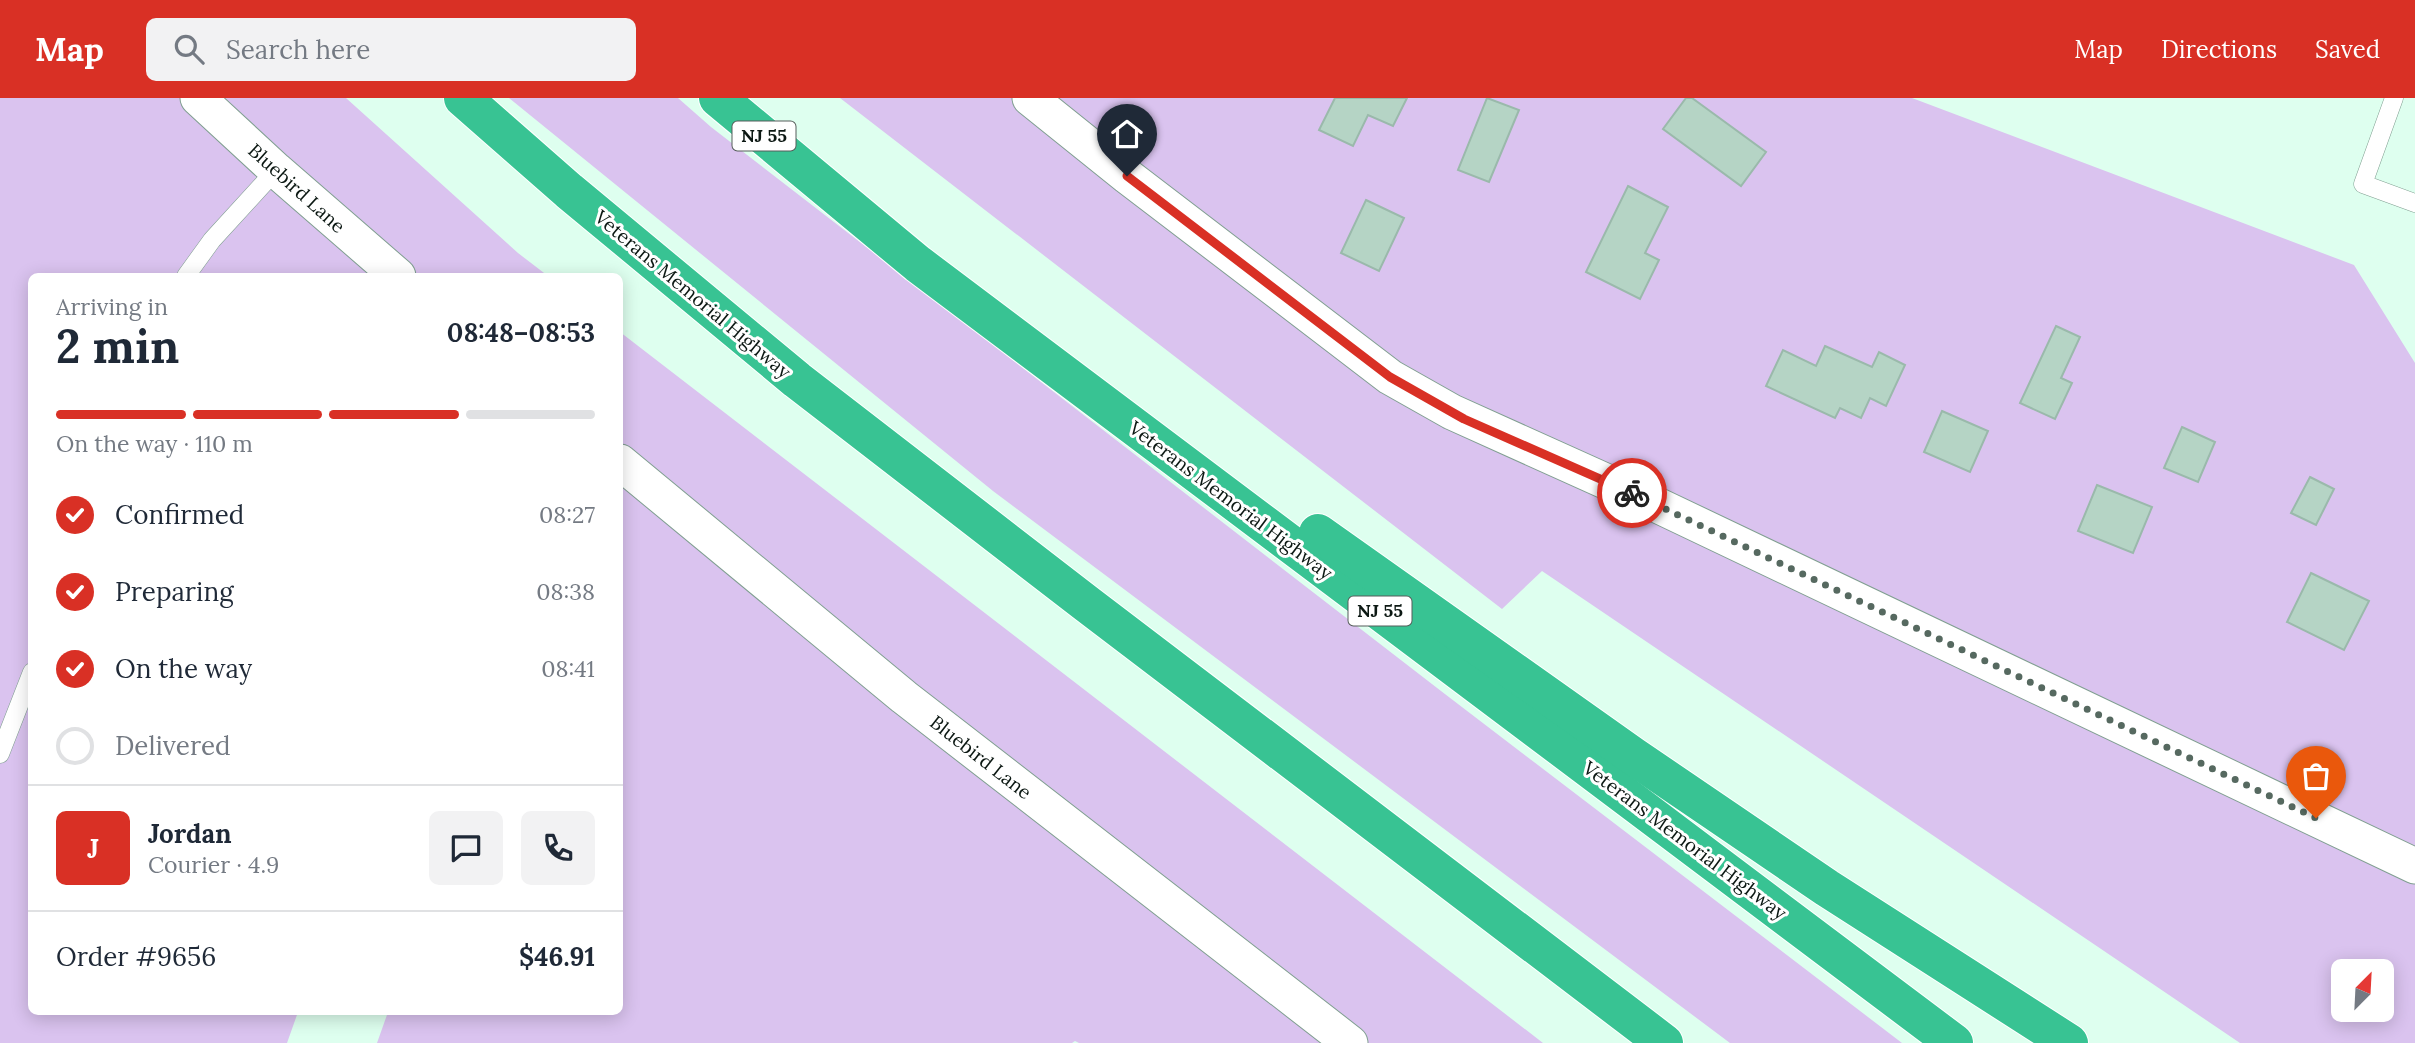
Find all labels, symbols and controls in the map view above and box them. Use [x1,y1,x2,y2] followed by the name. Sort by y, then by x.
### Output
[146,18,636,81] search box
[35,28,104,70] text: Map
[170,30,208,68] icon: search
[226,33,370,66] text: Search here
[2074,34,2123,65] text: Map
[2161,34,2277,65] text: Directions
[2315,34,2380,65] text: Saved
[1097,104,1157,176] pin
[1108,115,1146,153] icon: home
[732,122,796,150] road number: NJ 55
[244,138,350,238] street label: Bluebird Lane
[589,204,796,383] street label: Veterans Memorial Highway
[56,292,168,321] text: Arriving in
[447,316,595,349] text: 08:48–08:53
[56,317,179,376] text: 2 min
[1124,415,1338,584] street label: Veterans Memorial Highway
[56,429,253,458] text: On the way · 110 m
[1597,458,1667,528] courier
[1613,474,1651,512] icon: bike
[56,496,94,534] icon: check
[115,498,244,531] text: Confirmed
[539,500,595,529] text: 08:27
[56,573,94,611] icon: check
[115,575,234,608] text: Preparing
[536,577,595,606] text: 08:38
[1348,597,1412,626] road number: NJ 55
[56,650,94,688] icon: check
[115,652,252,685] text: On the way
[541,654,595,683] text: 08:41
[925,710,1037,804] street label: Bluebird Lane
[115,729,231,762] text: Delivered
[2286,746,2346,818] pin
[1578,755,1792,924] street label: Veterans Memorial Highway
[2297,757,2335,795] icon: bag
[429,811,503,885] button: chat
[521,811,595,885] button: phone
[148,817,232,850] text: Jordan
[87,832,99,865] text: J
[148,850,279,879] text: Courier · 4.9
[56,940,216,973] text: Order #9656
[519,940,595,973] text: $46.91
[2331,959,2394,1022] north arrow
[2331,959,2394,1022] map controls

